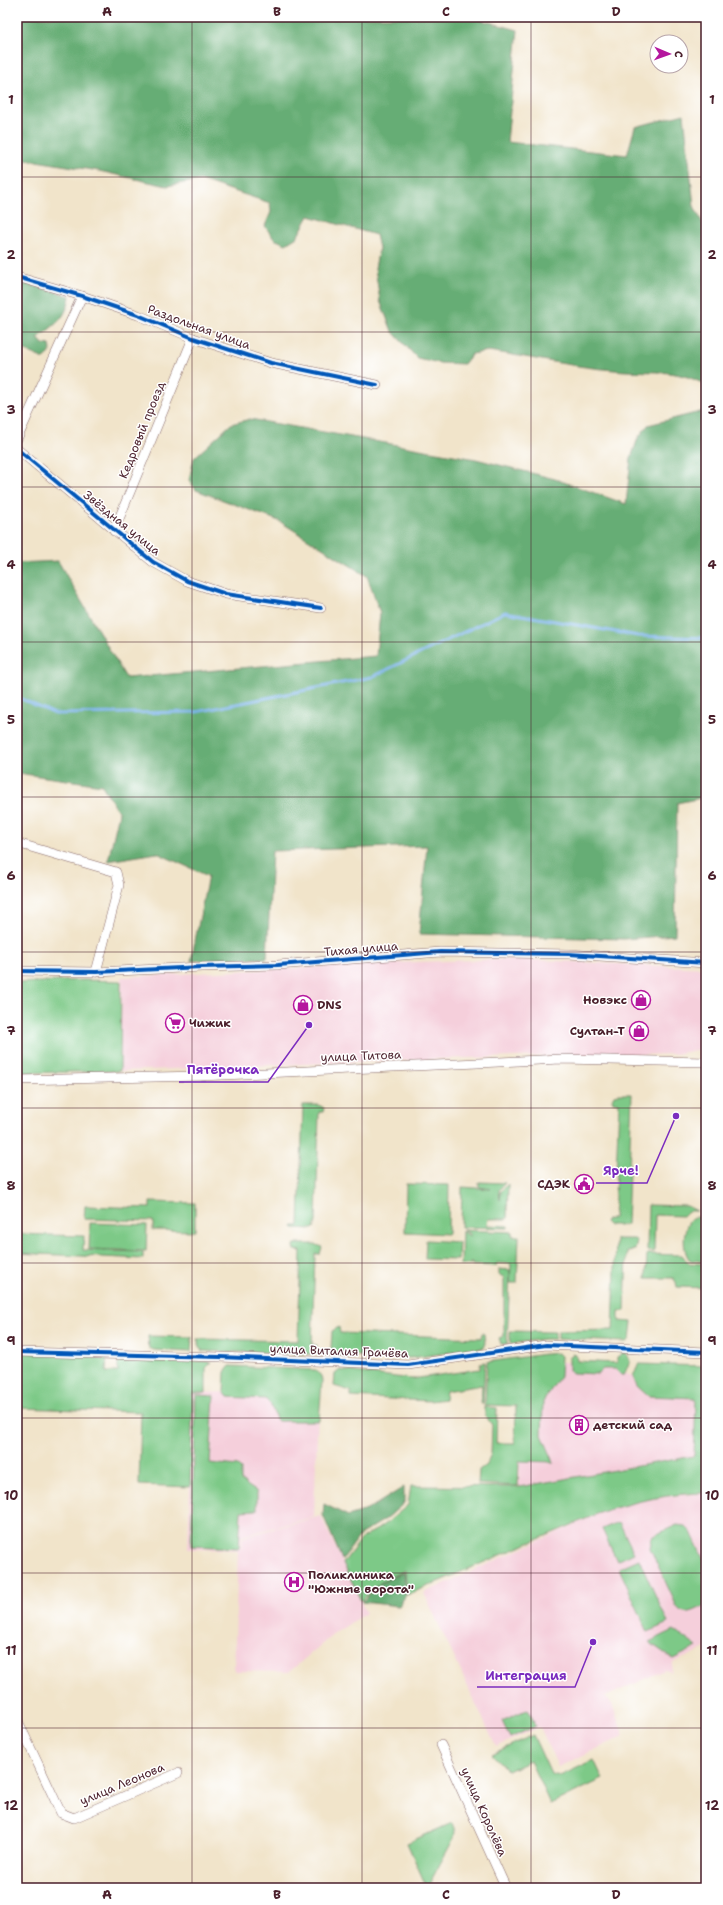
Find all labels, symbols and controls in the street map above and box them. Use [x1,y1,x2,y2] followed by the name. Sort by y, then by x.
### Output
[102,3,112,20] text: A
[273,3,281,20] text: B
[442,3,450,20] text: C
[611,3,621,20] text: D
[649,34,689,74] north arrow
[671,51,686,58] text: С
[8,91,14,108] text: 1
[709,91,715,108] text: 1
[6,246,16,263] text: 2
[707,246,717,263] text: 2
[145,301,253,353] street label: Раздольная улица
[115,379,169,481] street label: Кедровый проезд
[6,401,16,418] text: 3
[707,401,717,418] text: 3
[80,487,164,559] street label: Звёздная улица
[6,556,16,573] text: 4
[707,556,717,573] text: 4
[7,711,15,728] text: 5
[708,711,716,728] text: 5
[6,867,16,884] text: 6
[707,867,717,884] text: 6
[323,938,399,960] street label: Тихая улица
[630,989,652,1011] shop icon: Новэкс
[583,992,627,1008] place label: Новэкс
[292,994,314,1016] shop icon: DNS
[317,997,342,1013] place label: DNS
[164,1012,186,1034] supermarket icon: Чижик
[189,1015,231,1031] place label: Чижик
[628,1020,650,1042] shop icon: Султан-Т
[6,1022,16,1039] text: 7
[707,1022,717,1039] text: 7
[570,1023,626,1039] place label: Султан-Т
[320,1047,402,1065] street label: улица Титова
[179,1057,268,1082] callout: Пятёрочка
[187,1061,259,1078] text: Пятёрочка
[596,1158,647,1183] callout: Ярче!
[603,1162,639,1179] text: Ярче!
[573,1173,595,1195] public building icon: СДЭК
[537,1176,571,1192] place label: СДЭК
[6,1177,16,1194] text: 8
[707,1177,717,1194] text: 8
[6,1332,16,1349] text: 9
[707,1332,717,1349] text: 9
[269,1341,409,1361] street label: улица Виталия Грачёва
[568,1414,590,1436] building icon: детский сад
[593,1417,673,1433] place label: детский сад
[4,1487,18,1504] text: 10
[705,1487,719,1504] text: 10
[308,1567,414,1597] place label: Поликлиника "Южные ворота"
[283,1571,305,1593] hospital icon: Поликлиника "Южные ворота"
[5,1642,17,1659] text: 11
[706,1642,718,1659] text: 11
[477,1662,575,1687] callout: Интеграция
[485,1667,567,1684] text: Интеграция
[77,1759,167,1809] street label: улица Леонова
[457,1765,511,1860] street label: улица Королёва
[4,1797,18,1814] text: 12
[705,1797,719,1814] text: 12
[102,1886,112,1903] text: A
[273,1886,281,1903] text: B
[442,1886,450,1903] text: C
[611,1886,621,1903] text: D

